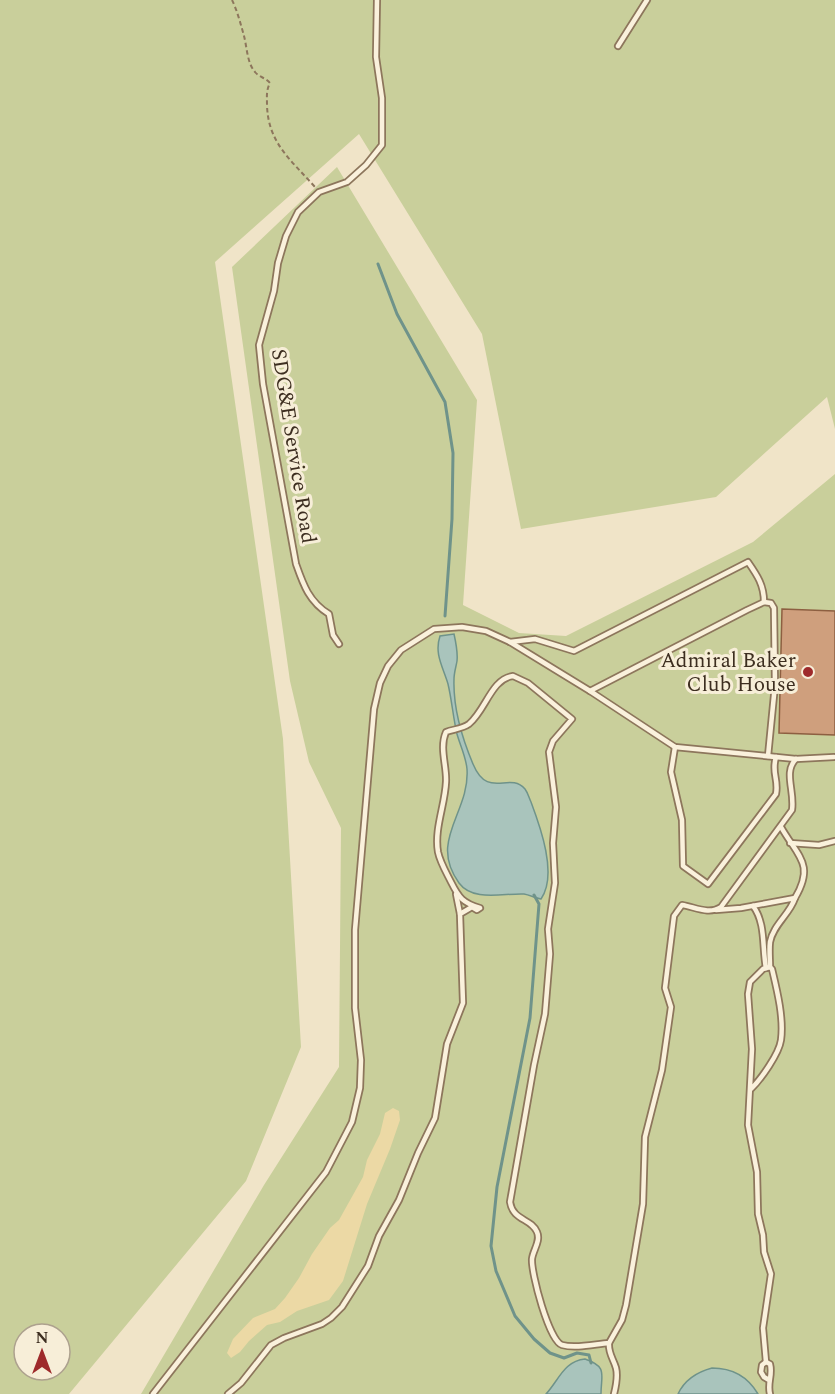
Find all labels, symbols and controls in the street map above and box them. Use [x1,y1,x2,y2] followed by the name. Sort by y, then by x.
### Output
[262,346,324,546] street label: SDG&E Service Road
[660,645,796,701] place label: Admiral Baker Club House
[801,665,815,679] marker: Admiral Baker Club House
[12,1322,72,1382] north arrow
[35,1326,49,1350] text: N

